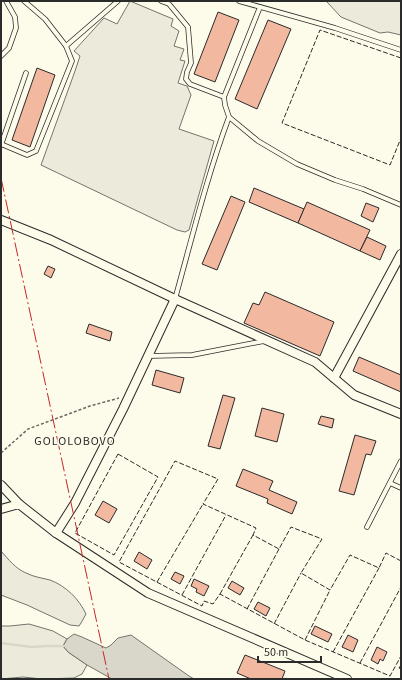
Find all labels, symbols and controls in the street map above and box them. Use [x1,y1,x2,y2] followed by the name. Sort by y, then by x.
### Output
[34,433,116,450] district label: GOLOLOBOVO
[258,638,321,664] scale bar
[264,644,288,661] text: 50 m

